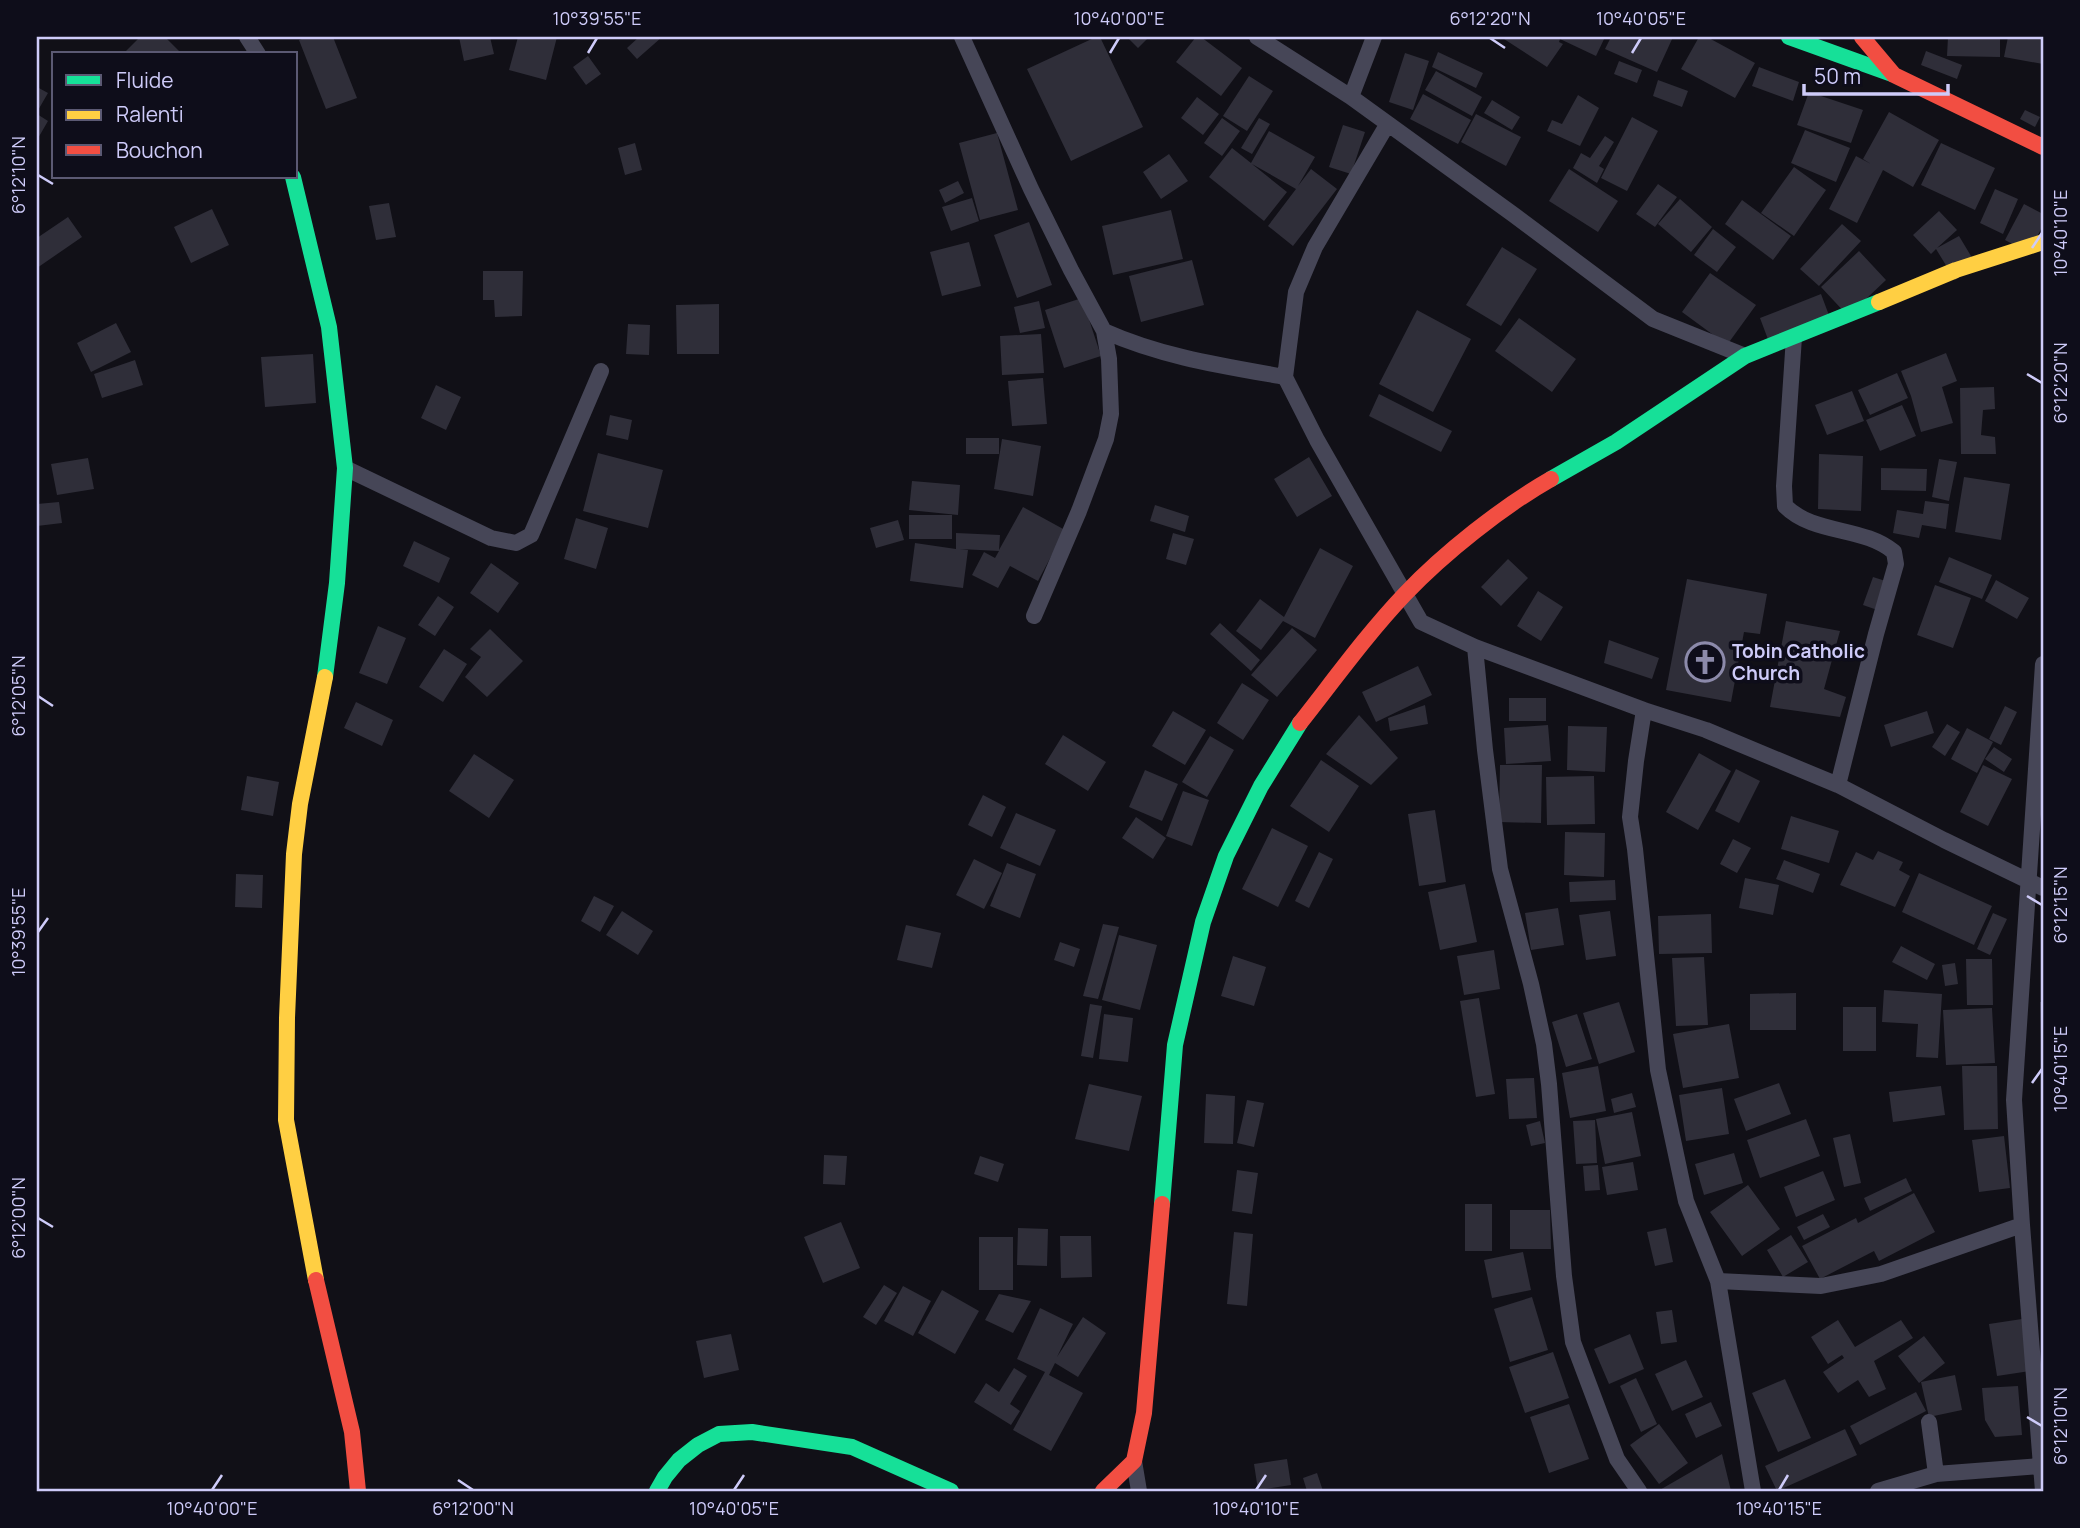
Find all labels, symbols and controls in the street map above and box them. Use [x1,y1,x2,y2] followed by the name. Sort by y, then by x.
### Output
[552,6,642,30] text: 10°39'55"E
[1074,6,1164,30] text: 10°40'00"E
[1449,6,1531,30] text: 6°12'20"N
[1596,6,1686,30] text: 10°40'05"E
[52,52,298,178] legend
[1804,52,1947,96] scale bar
[1814,62,1861,90] text: 50 m
[116,66,174,94] text: Fluide
[116,100,184,128] text: Ralenti
[6,136,30,214] text: 6°12'10"N
[116,136,203,164] text: Bouchon
[2048,190,2072,276] text: 10°40'10"E
[2048,342,2072,424] text: 6°12'20"N
[1732,638,1865,686] place label: Tobin Catholic Church
[1684,641,1726,683] church icon: Tobin Catholic Church
[6,655,30,737] text: 6°12'05"N
[2048,866,2072,944] text: 6°12'15"N
[6,887,30,977] text: 10°39'55"E
[2048,1026,2072,1112] text: 10°40'15"E
[6,1177,30,1259] text: 6°12'00"N
[2048,1387,2072,1465] text: 6°12'10"N
[167,1496,257,1520] text: 10°40'00"E
[432,1496,514,1520] text: 6°12'00"N
[689,1496,779,1520] text: 10°40'05"E
[1213,1496,1299,1520] text: 10°40'10"E
[1736,1496,1822,1520] text: 10°40'15"E

